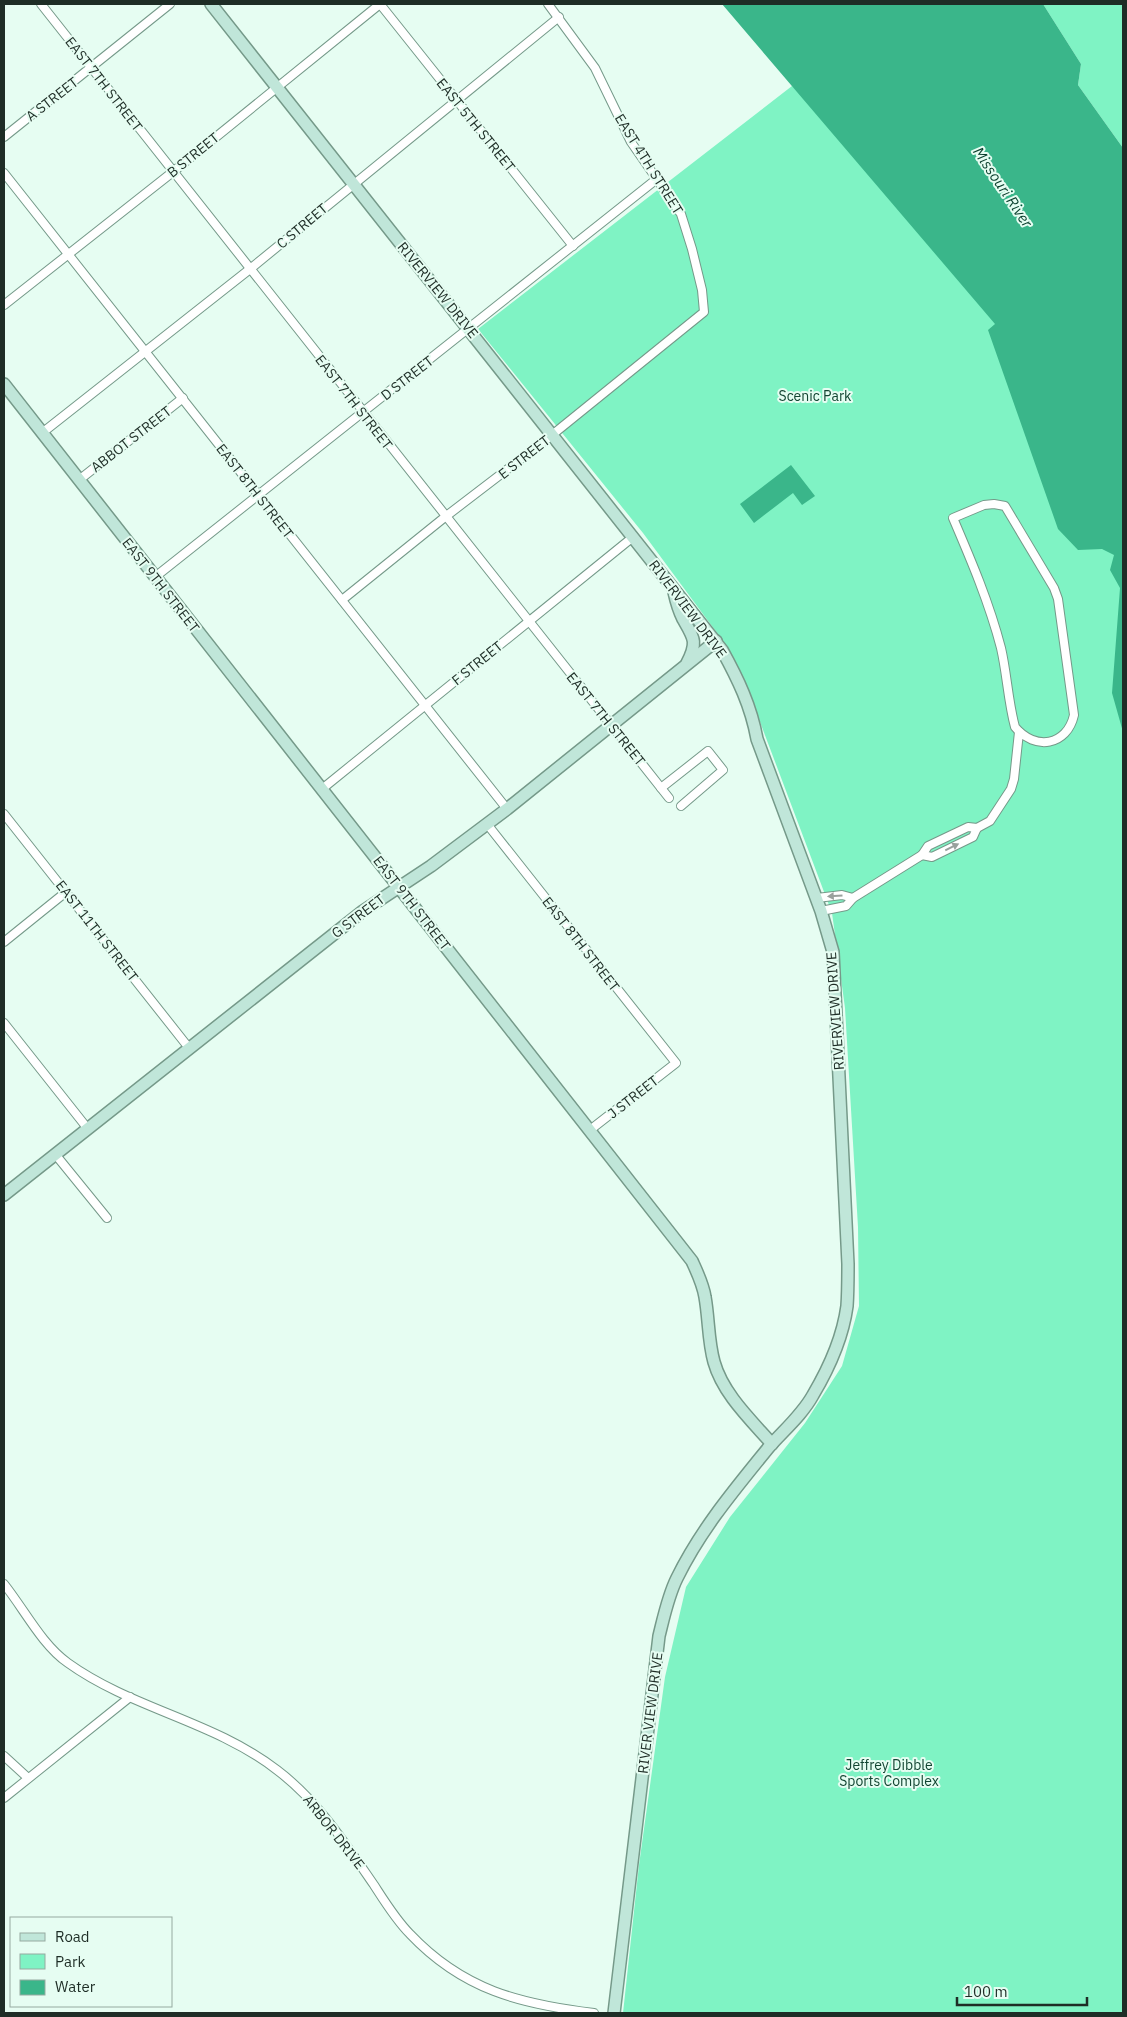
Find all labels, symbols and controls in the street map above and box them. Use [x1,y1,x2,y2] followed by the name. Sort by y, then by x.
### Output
[61,33,147,135] street label: EAST 7TH STREET
[22,73,82,125] street label: A STREET
[433,75,519,175] street label: EAST 5TH STREET
[611,110,687,218] street label: EAST 4TH STREET
[163,129,223,181] street label: B STREET
[969,143,1037,231] water label: Missouri River
[273,199,331,253] street label: C STREET
[394,238,482,342] street label: RIVERVIEW DRIVE
[311,351,397,453] street label: EAST 7TH STREET
[377,352,437,404] street label: D STREET
[779,387,852,405] park label: Scenic Park
[87,402,175,476] street label: ABBOT STREET
[495,431,553,483] street label: E STREET
[212,440,298,542] street label: EAST 8TH STREET
[118,534,204,636] street label: EAST 9TH STREET
[645,556,731,662] street label: RIVERVIEW DRIVE
[448,637,506,689] street label: F STREET
[563,669,649,769] street label: EAST 7TH STREET
[945,843,959,851] one-way arrow
[369,852,455,954] street label: EAST 9TH STREET
[52,877,142,985] street label: EAST 11TH STREET
[328,890,388,942] street label: G STREET
[538,893,624,995] street label: EAST 8TH STREET
[827,893,843,901] one-way arrow
[822,951,848,1071] street label: RIVERVIEW DRIVE
[604,1072,662,1122] street label: J STREET
[634,1651,666,1775] street label: RIVER VIEW DRIVE
[839,1756,939,1790] park label: Jeffrey Dibble Sports Complex
[299,1791,369,1873] street label: ARBOR DRIVE
[10,1917,172,2007] legend
[55,1927,90,1946] text: Road
[55,1952,85,1971] text: Park
[957,1974,1087,2006] scale bar
[55,1977,96,1996] text: Water
[964,1982,1008,2001] text: 100 m

